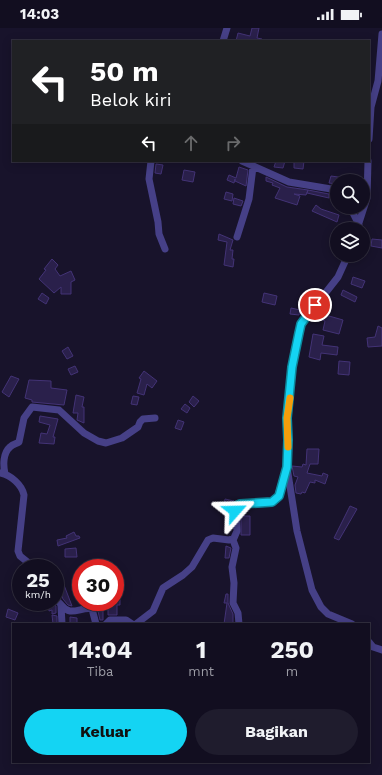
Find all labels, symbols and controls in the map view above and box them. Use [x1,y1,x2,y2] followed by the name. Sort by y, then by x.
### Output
[20,5,59,23] text: 14:03
[90,55,159,88] text: 50 m
[24,56,76,108] icon: left
[90,89,172,110] text: Belok kiri
[138,132,160,154] icon: left
[180,132,202,154] icon: ahead
[222,132,244,154] icon: right
[330,174,370,262] map controls
[330,174,370,214] button: search
[330,222,370,262] button: layers
[298,288,332,322] pin
[304,294,326,316] icon: arrive
[214,490,256,532] position arrow
[72,559,124,611] speed limit sign: 30
[26,568,50,592] text: 25
[25,589,51,600] text: km/h
[68,636,132,664] text: 14:04
[196,636,206,664] text: 1
[270,636,314,664] text: 250
[87,664,113,679] text: Tiba
[188,664,214,679] text: mnt
[286,664,298,679] text: m
[24,709,187,755] button: Keluar
[195,709,358,755] button: Bagikan

